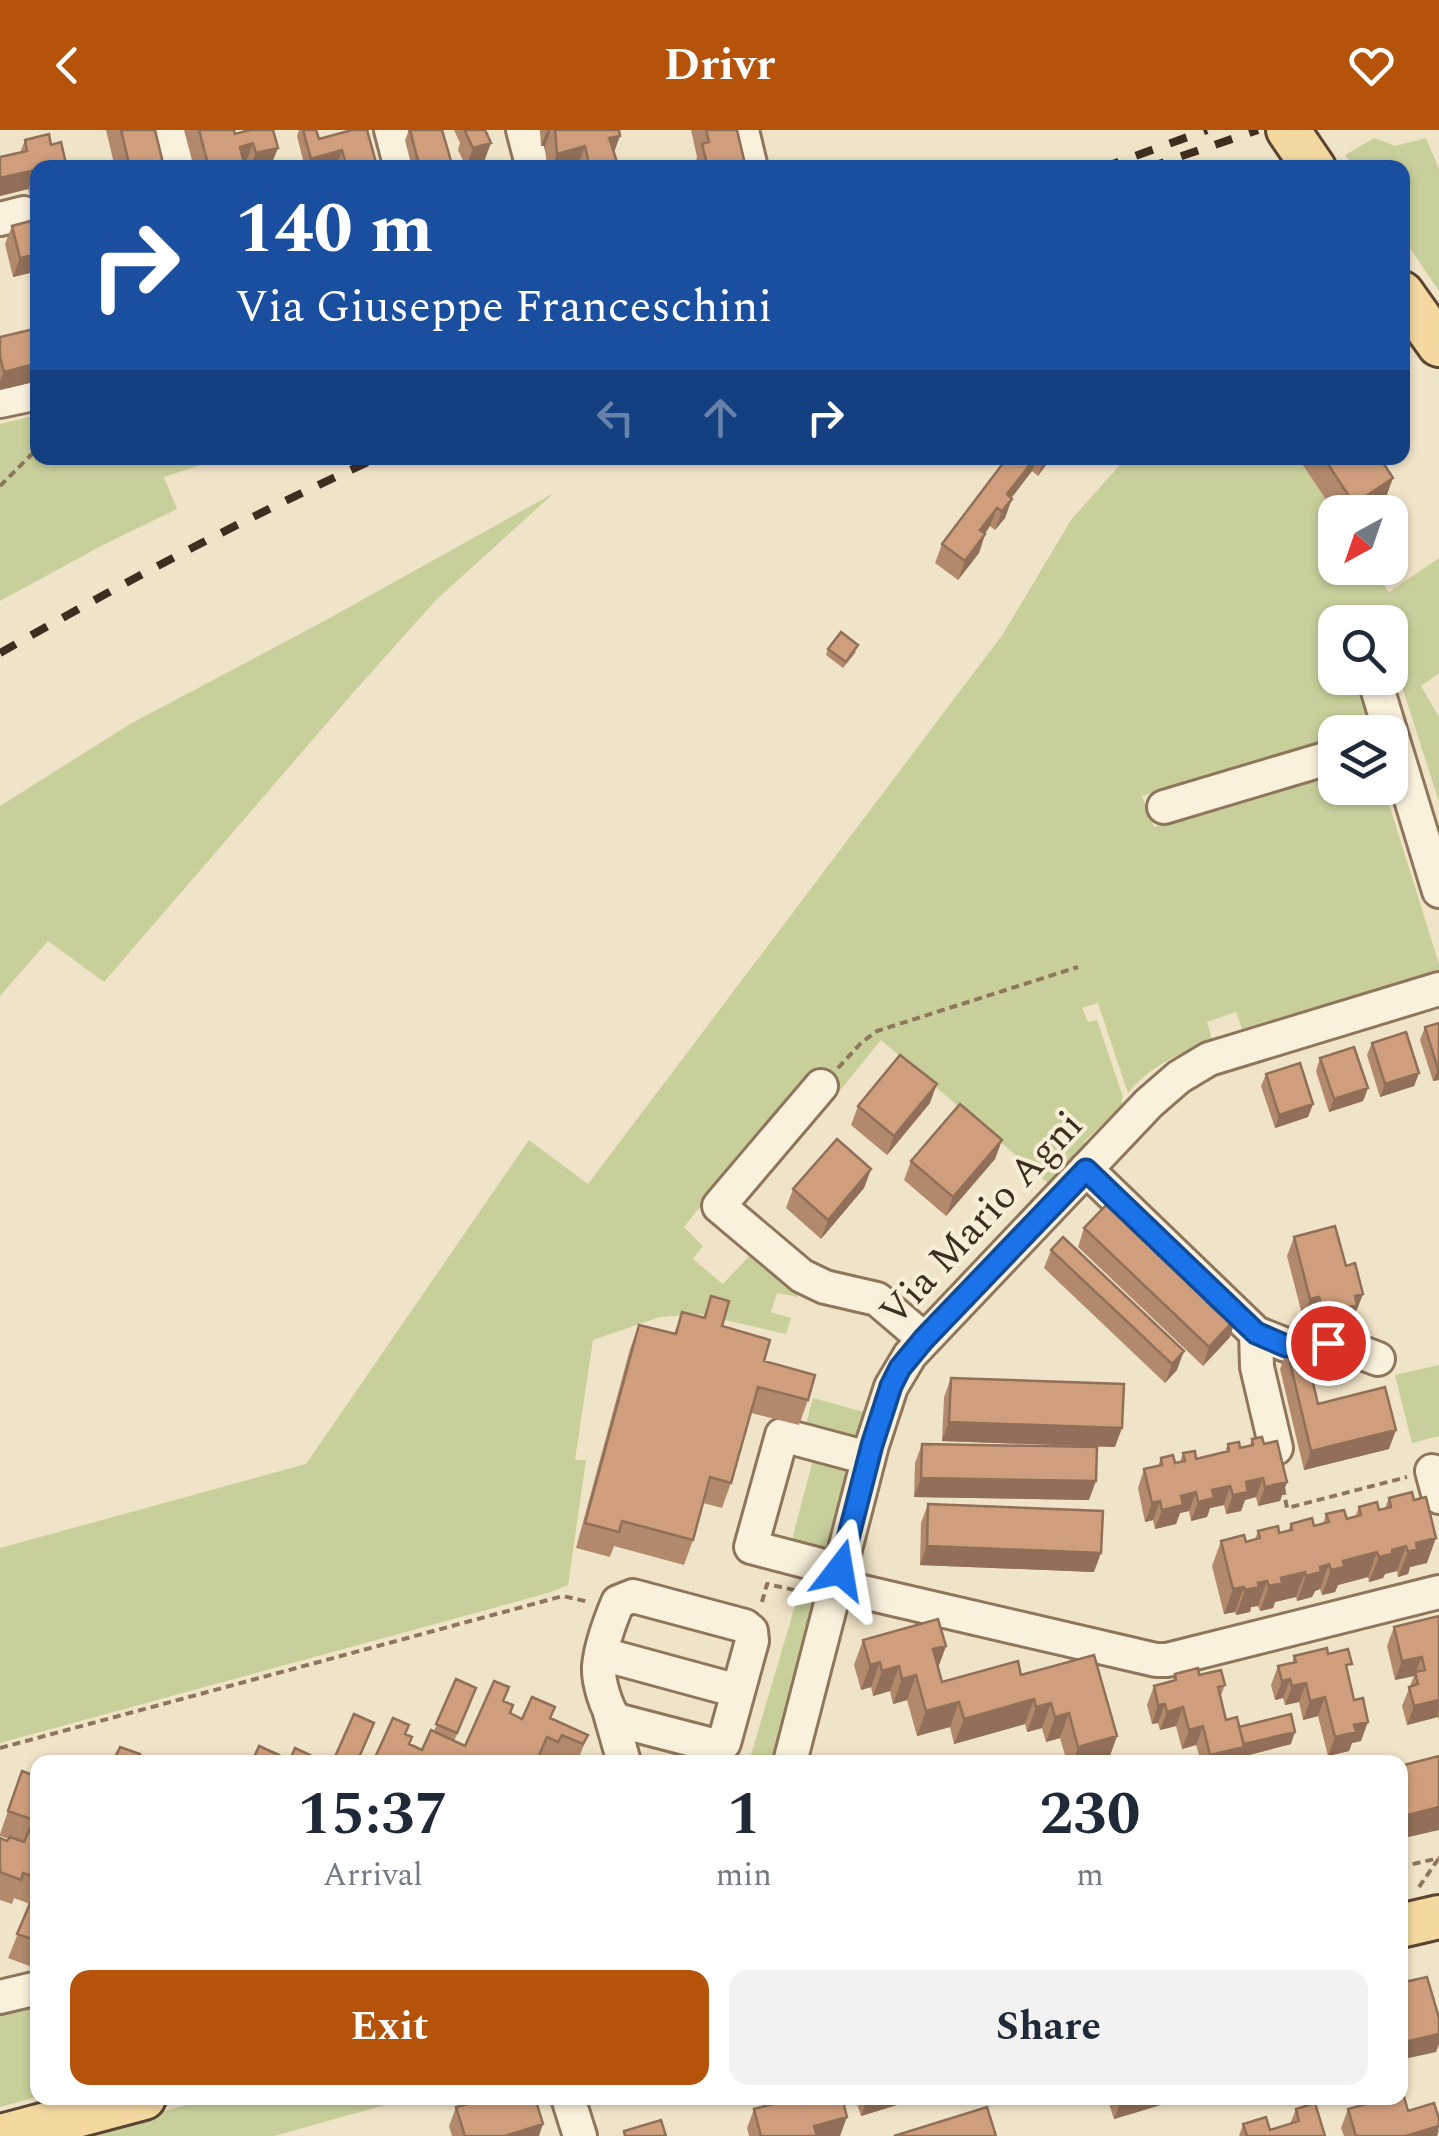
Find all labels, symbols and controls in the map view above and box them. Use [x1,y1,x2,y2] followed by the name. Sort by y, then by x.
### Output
[664,31,775,100] text: Drivr
[40,38,95,93] icon: back
[1344,38,1399,93] icon: heart
[235,177,433,283] text: 140 m
[70,200,200,330] icon: right
[235,273,772,342] text: Via Giuseppe Franceschini
[588,390,643,445] icon: left
[693,390,748,445] icon: ahead
[798,390,853,445] icon: right
[1318,495,1408,585] north arrow
[1318,495,1408,805] map controls
[1318,605,1408,695] button: search
[1318,715,1408,805] button: layers
[866,1097,1098,1341] street label: Via Mario Agni
[1286,1301,1371,1386] pin
[1301,1316,1356,1371] icon: arrive
[788,1518,892,1622] position arrow
[298,1769,448,1861] text: 15:37
[727,1769,761,1861] text: 1
[1039,1769,1140,1861] text: 230
[323,1851,423,1900] text: Arrival
[716,1851,772,1900] text: min
[1076,1851,1104,1900] text: m
[70,1970,709,2085] button: Exit
[729,1970,1368,2085] button: Share

